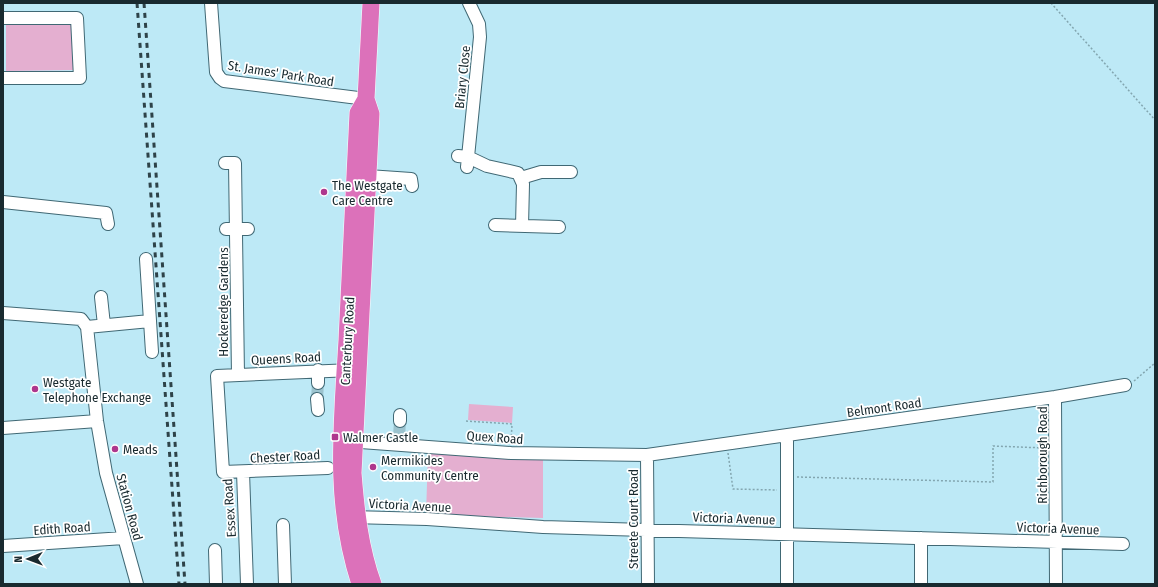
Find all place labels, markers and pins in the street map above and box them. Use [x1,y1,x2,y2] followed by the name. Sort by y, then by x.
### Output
[332,178,403,208] place label: The Westgate Care Centre
[319,187,329,197] marker: The Westgate Care Centre
[43,375,151,405] place label: Westgate Telephone Exchange
[30,384,40,394] marker: Westgate Telephone Exchange
[343,430,418,445] place label: Walmer Castle
[330,432,340,442] marker: Walmer Castle
[123,442,158,457] place label: Meads
[110,444,120,454] marker: Meads
[381,453,479,483] place label: Mermikides Community Centre
[368,462,378,472] marker: Mermikides Community Centre

